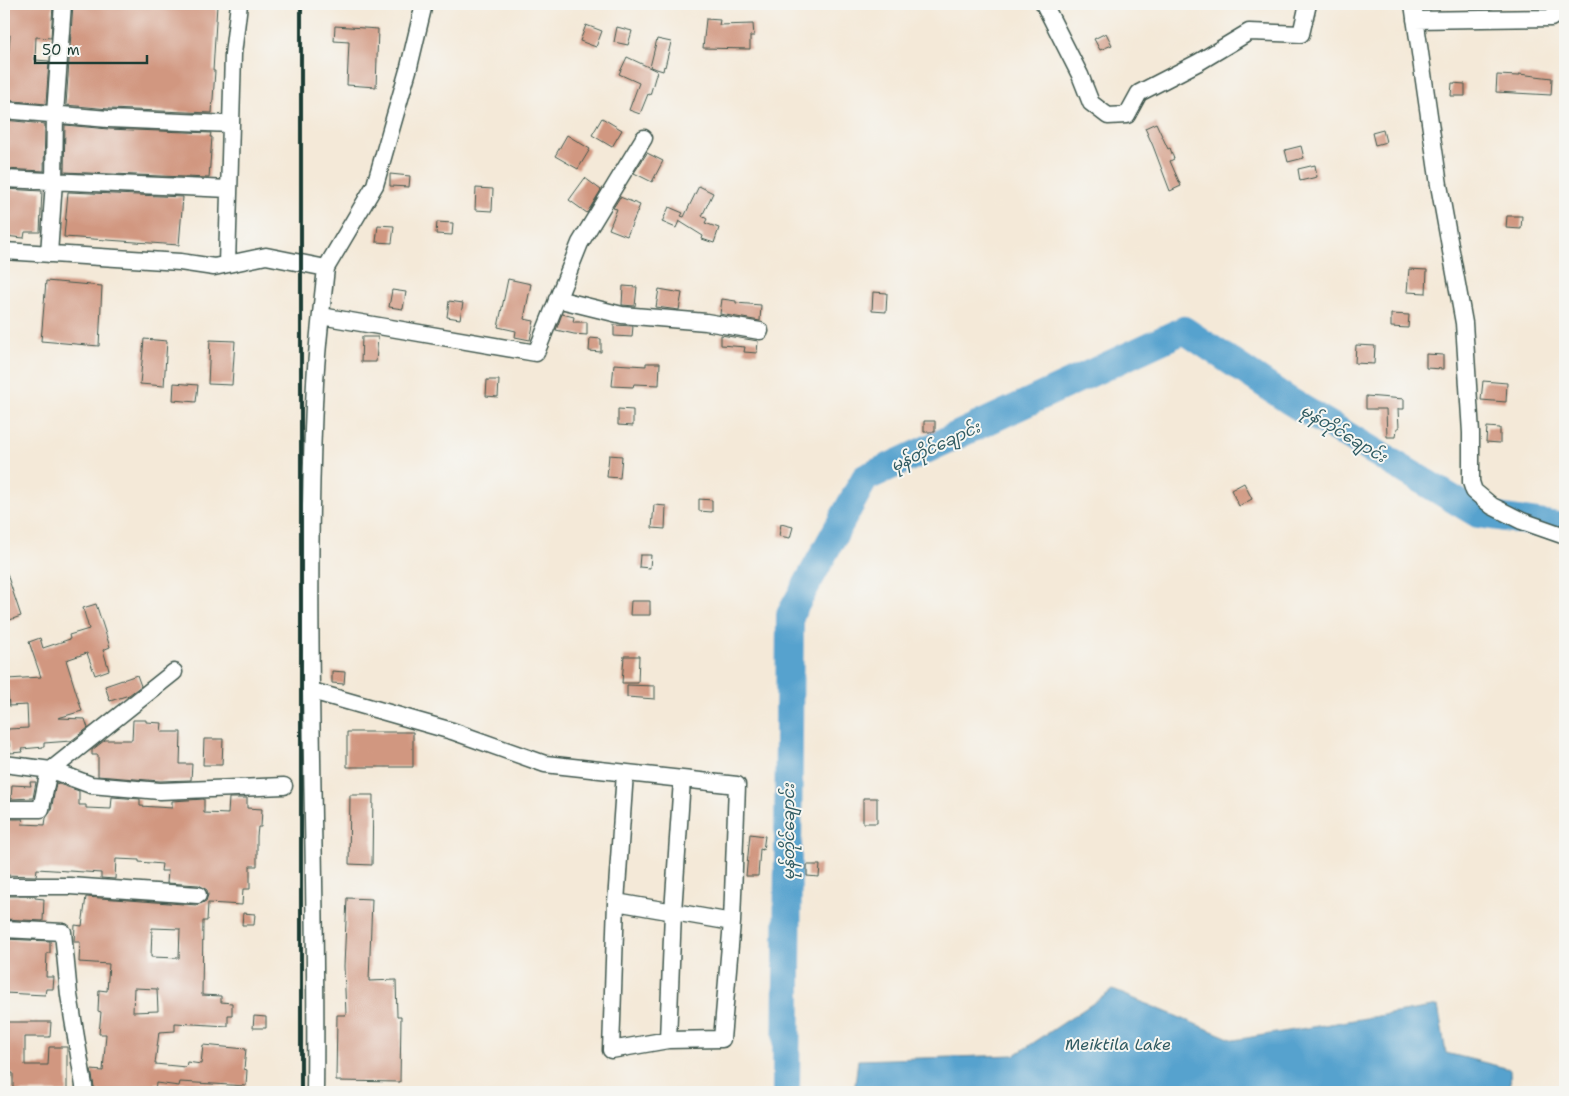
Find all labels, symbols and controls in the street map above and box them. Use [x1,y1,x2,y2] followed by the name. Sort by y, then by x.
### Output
[35,32,148,64] scale bar
[42,40,80,60] text: 50 m
[1295,399,1392,471] water label: မုန်တိုင်ချောင်း
[887,415,986,479] water label: မုန်တိုင်ချောင်း
[777,782,802,880] water label: မုန်တိုင်ချောင်း
[1065,1034,1171,1055] water label: Meiktila Lake

